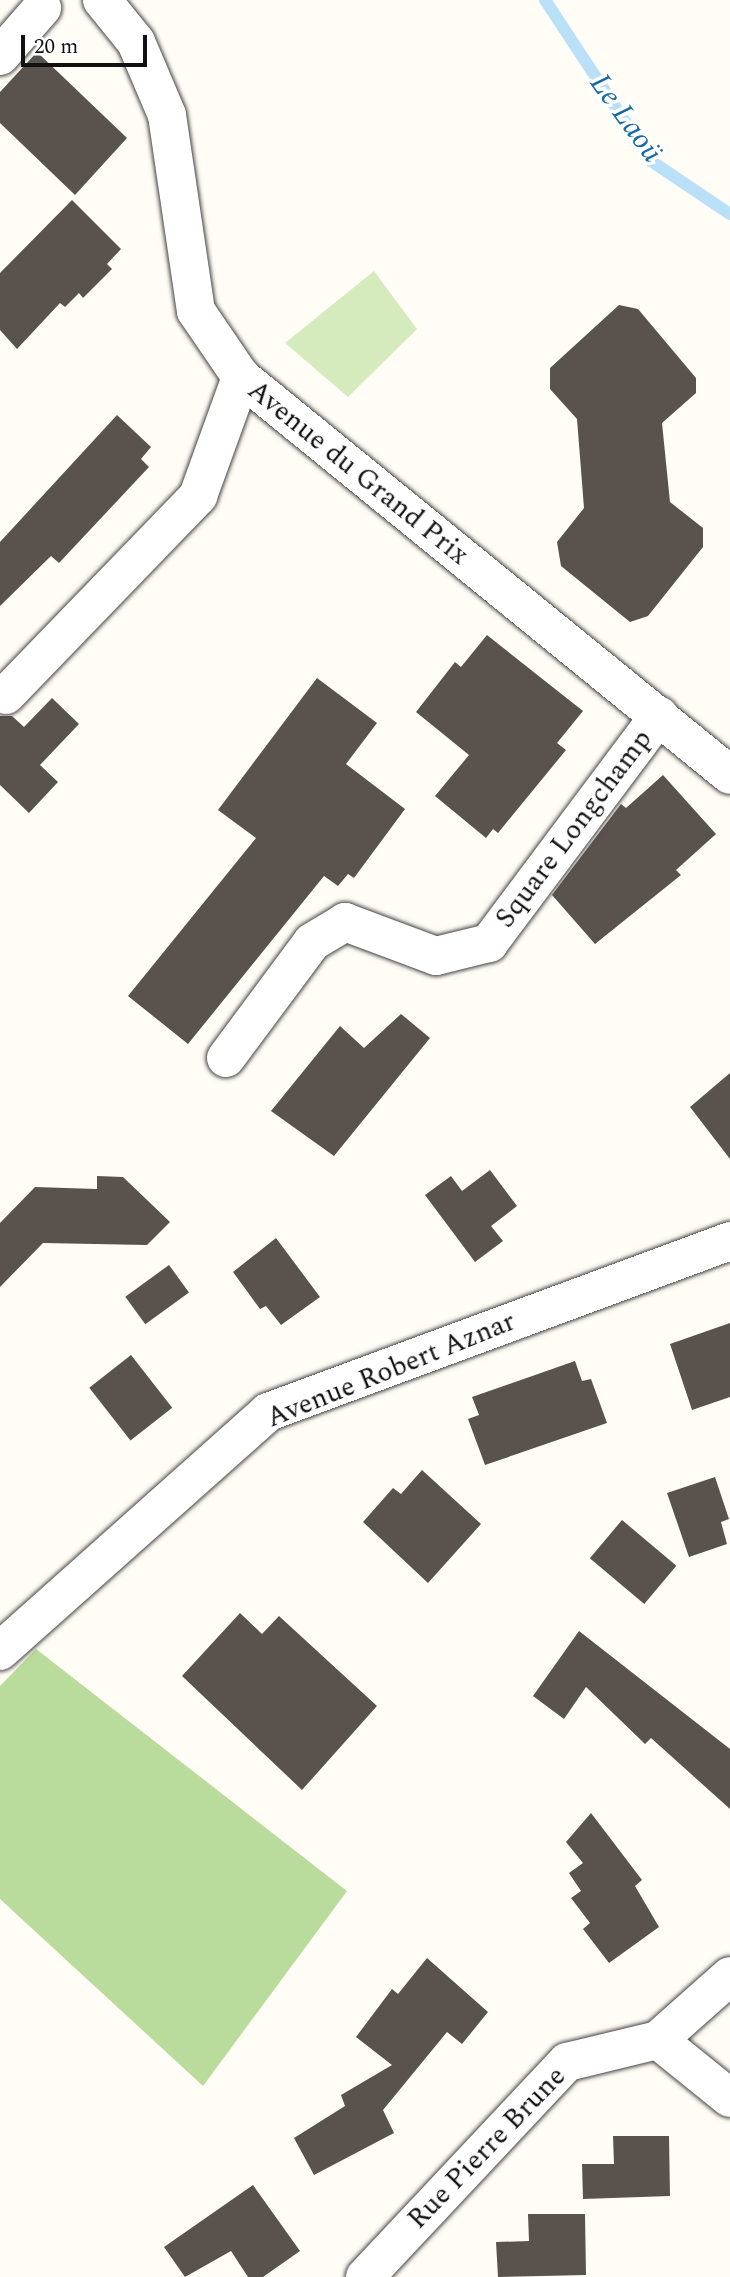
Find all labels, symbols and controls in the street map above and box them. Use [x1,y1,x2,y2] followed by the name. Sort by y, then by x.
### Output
[24,21,150,65] scale bar
[34,31,78,63] text: 20 m
[582,67,670,169] water label: Le Laoü
[241,374,475,572] street label: Avenue du Grand Prix
[489,723,659,935] street label: Square Longchamp
[262,1305,520,1435] street label: Avenue Robert Aznar
[401,2060,573,2236] street label: Rue Pierre Brune

